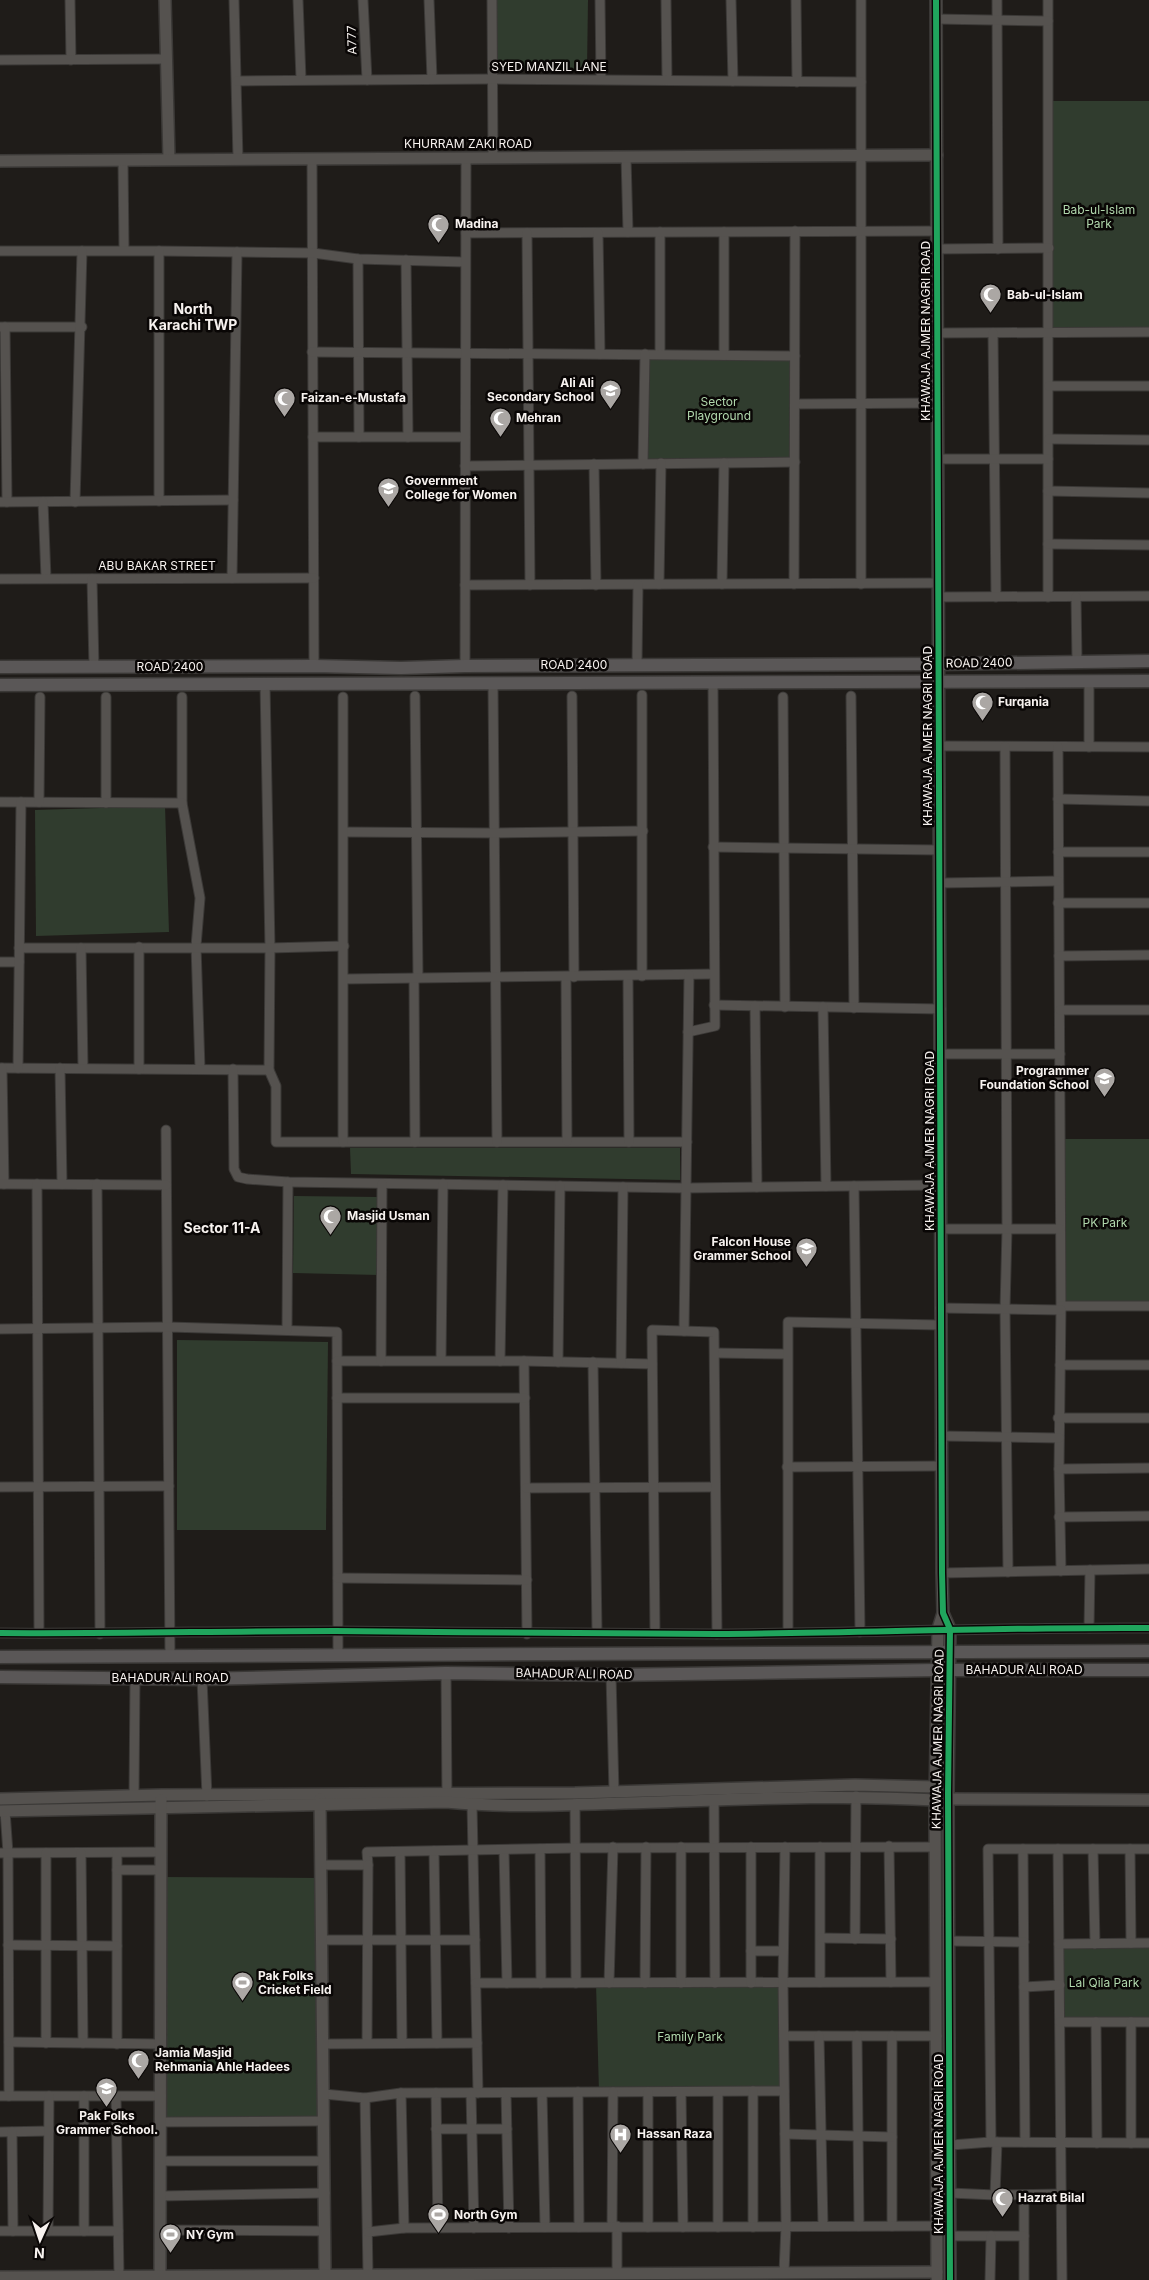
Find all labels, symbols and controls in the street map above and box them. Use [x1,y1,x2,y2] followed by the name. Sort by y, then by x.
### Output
[343,25,360,55] street label: A777
[491,59,607,74] street label: SYED MANZIL LANE
[404,136,532,151] street label: KHURRAM ZAKI ROAD
[1063,202,1135,231] park label: Bab-ul-Islam Park
[427,212,451,243] mosque icon: Madina
[455,216,498,231] place label: Madina
[918,241,933,421] street label: KHAWAJA AJMER NAGRI ROAD
[979,283,1003,314] mosque icon: Bab-ul-Islam
[1007,287,1083,302] place label: Bab-ul-Islam
[149,300,237,333] district label: North Karachi TWP
[487,375,594,404] place label: Ali Ali Secondary School
[598,378,622,409] school or university icon: Ali Ali Secondary School
[273,386,297,417] mosque icon: Faizan-e-Mustafa
[301,390,406,405] place label: Faizan-e-Mustafa
[687,394,751,423] park label: Sector Playground
[488,406,512,437] mosque icon: Mehran
[516,410,561,425] place label: Mehran
[405,473,517,502] place label: Government College for Women
[377,476,401,507] school or university icon: Government College for Women
[98,558,216,573] street label: ABU BAKAR STREET
[920,646,935,826] street label: KHAWAJA AJMER NAGRI ROAD
[945,654,1013,671] street label: ROAD 2400
[541,657,607,672] street label: ROAD 2400
[137,659,203,674] street label: ROAD 2400
[970,690,994,721] mosque icon: Furqania
[998,694,1049,709] place label: Furqania
[922,1051,937,1231] street label: KHAWAJA AJMER NAGRI ROAD
[980,1063,1089,1092] place label: Programmer Foundation School
[1093,1066,1117,1097] school or university icon: Programmer Foundation School
[319,1204,343,1235] mosque icon: Masjid Usman
[347,1208,430,1223] place label: Masjid Usman
[1083,1215,1128,1230] park label: PK Park
[184,1219,261,1236] district label: Sector 11-A
[693,1234,791,1263] place label: Falcon House Grammer School
[795,1237,819,1268] school or university icon: Falcon House Grammer School
[928,1649,947,1829] street label: KHAWAJA AJMER NAGRI ROAD
[965,1662,1083,1677] street label: BAHADUR ALI ROAD
[515,1665,633,1682] street label: BAHADUR ALI ROAD
[111,1670,229,1685] street label: BAHADUR ALI ROAD
[258,1968,332,1997] place label: Pak Folks Cricket Field
[230,1971,254,2002] sports icon: Pak Folks Cricket Field
[1069,1975,1140,1990] park label: Lal Qila Park
[657,2029,723,2044] park label: Family Park
[155,2045,290,2074] place label: Jamia Masjid Rehmania Ahle Hadees
[127,2048,151,2079] mosque icon: Jamia Masjid Rehmania Ahle Hadees
[931,2054,946,2234] street label: KHAWAJA AJMER NAGRI ROAD
[95,2077,119,2108] school or university icon: Pak Folks Grammer School.
[56,2108,158,2137] place label: Pak Folks Grammer School.
[609,2122,633,2153] hospital icon: Hassan Raza
[637,2126,712,2141] place label: Hassan Raza
[990,2186,1014,2217] mosque icon: Hazrat Bilal
[1018,2190,1084,2205] place label: Hazrat Bilal
[426,2203,450,2234] sports icon: North Gym
[454,2207,518,2222] place label: North Gym
[15,2215,65,2265] north arrow
[158,2223,182,2254] sports icon: NY Gym
[186,2227,234,2242] place label: NY Gym
[34,2245,45,2262] text: N

